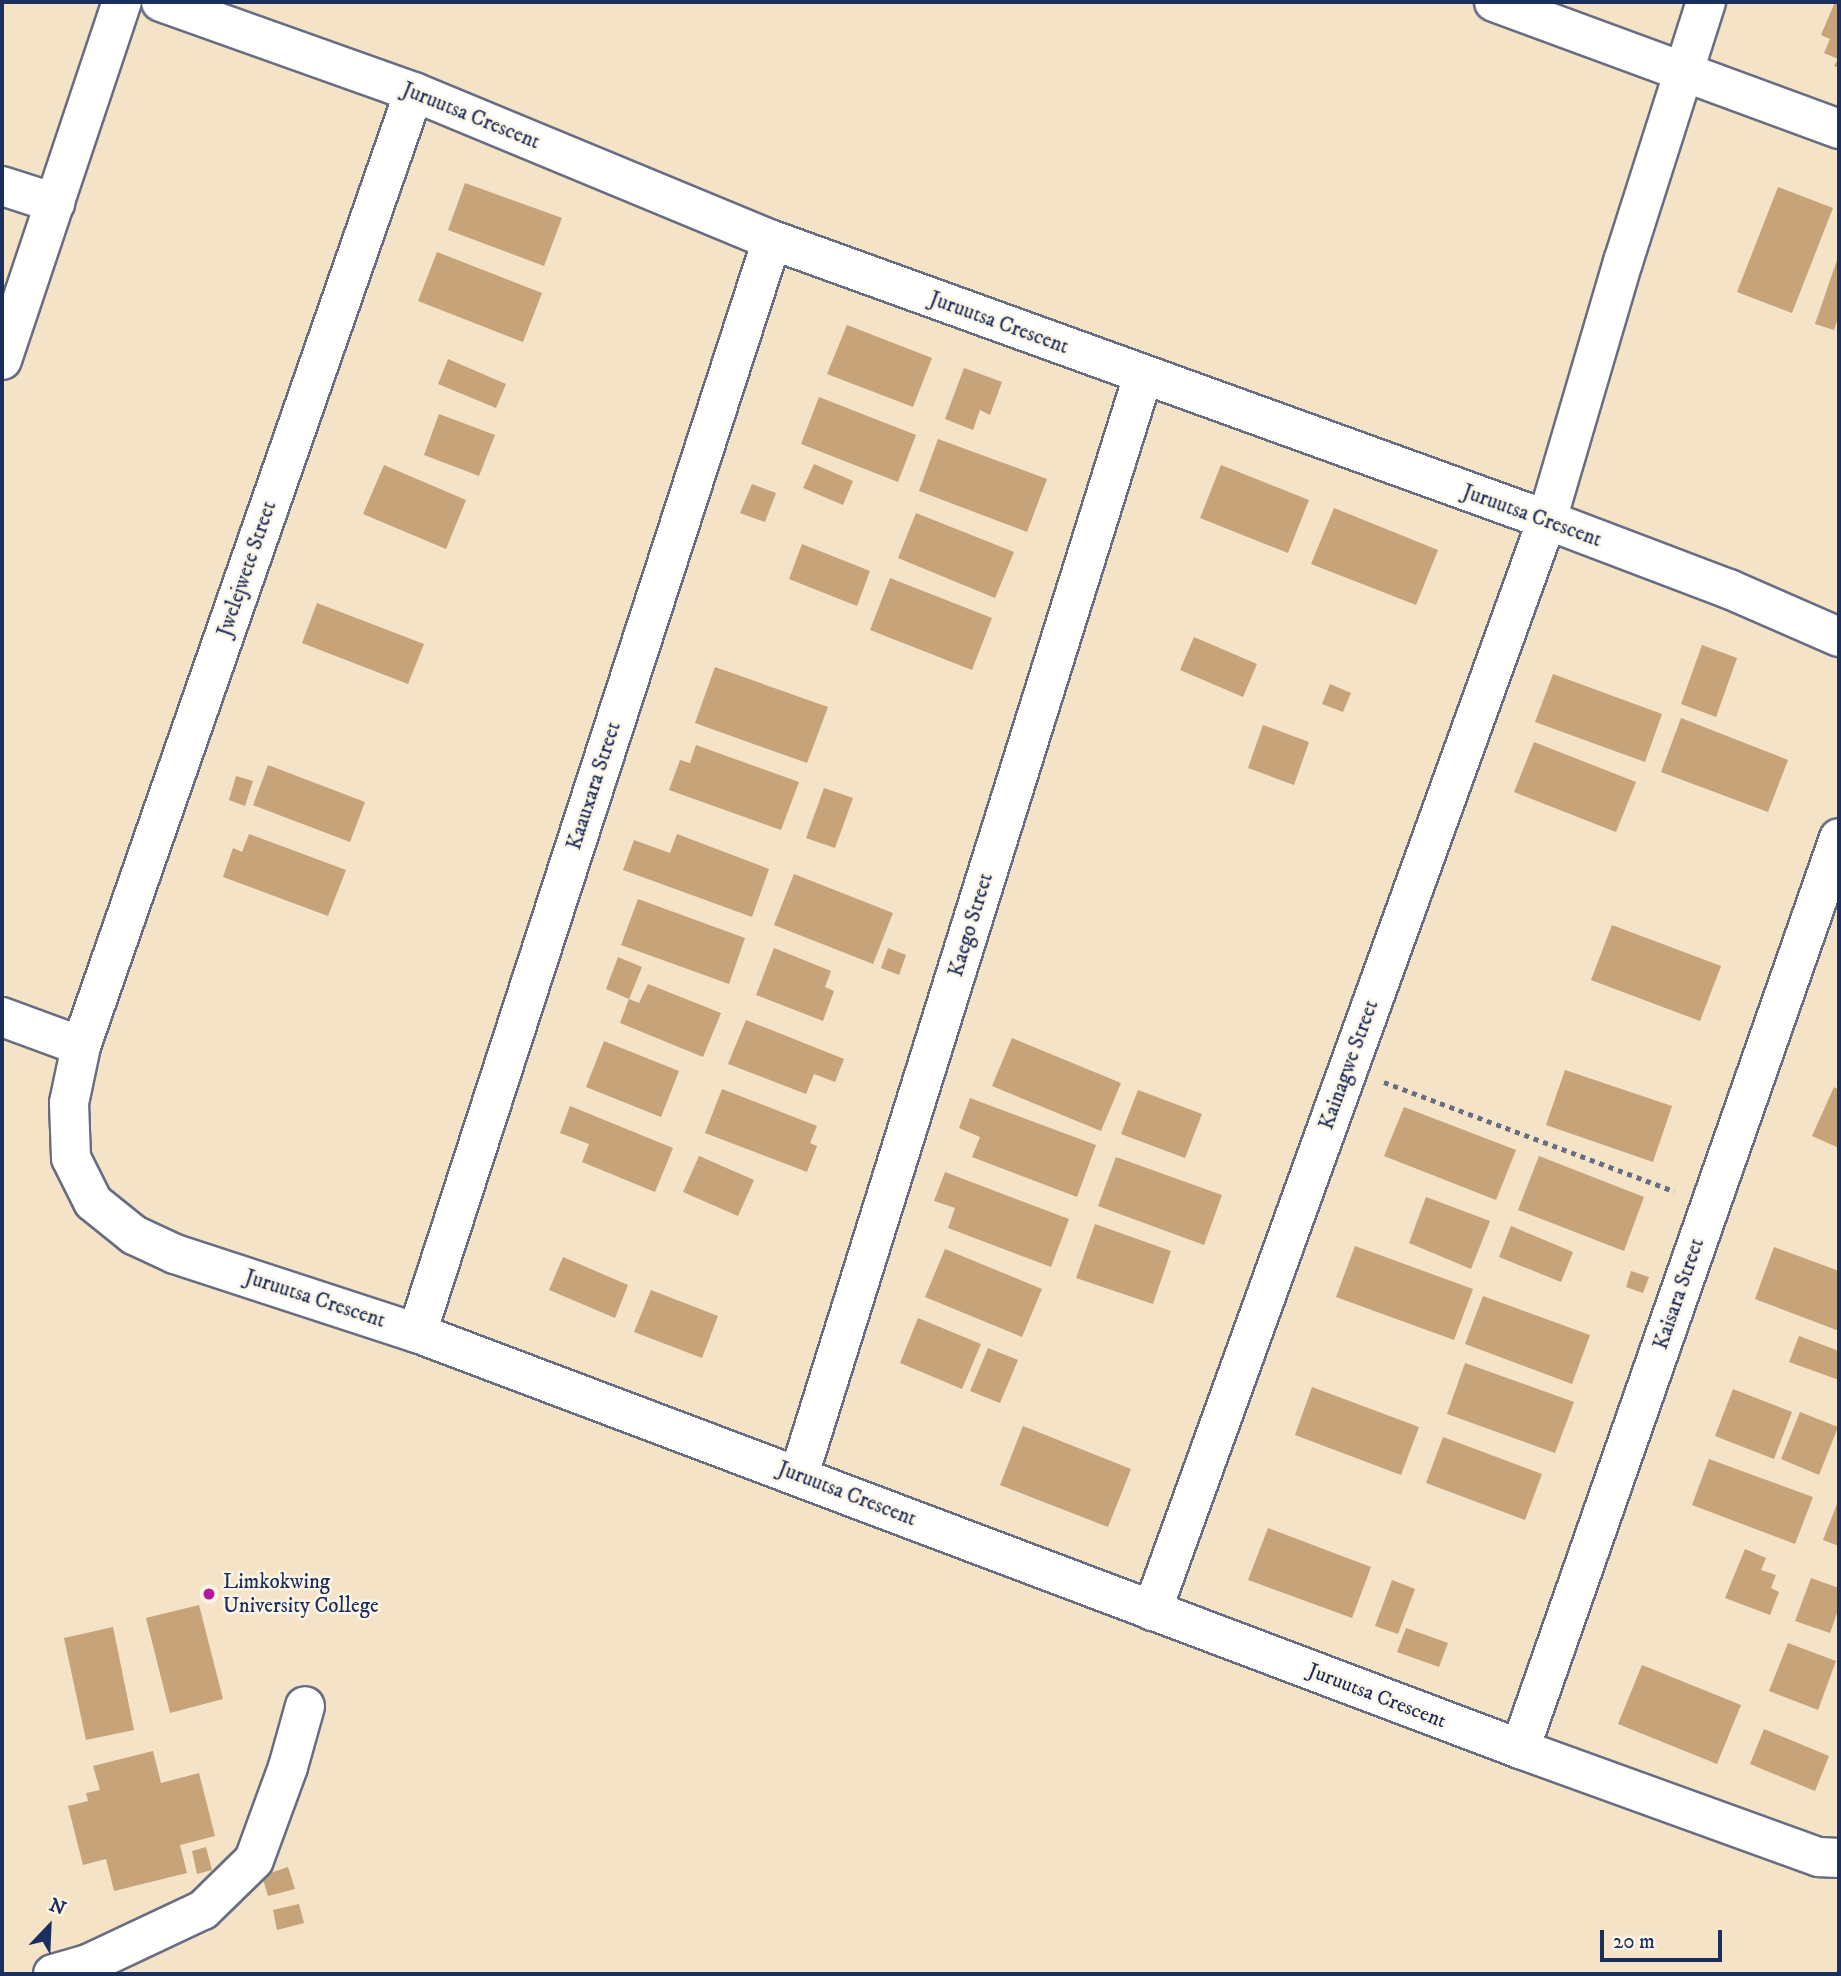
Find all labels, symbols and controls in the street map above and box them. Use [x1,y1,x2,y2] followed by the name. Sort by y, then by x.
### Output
[399,77,543,155] street label: Juruutsa Crescent
[926,286,1072,360] street label: Juruutsa Crescent
[1459,479,1605,553] street label: Juruutsa Crescent
[212,498,282,640] street label: Jwelejwete Street
[561,719,627,853] street label: Kaauxara Street
[943,870,999,980] street label: Kaego Street
[1314,997,1384,1133] street label: Kainagwe Street
[1648,1235,1710,1353] street label: Kaisara Street
[242,1264,388,1334] street label: Juruutsa Crescent
[774,1456,920,1532] street label: Juruutsa Crescent
[223,1569,379,1619] place label: Limkokwing University College
[201,1586,217,1602] marker: Limkokwing University College
[1304,1658,1450,1734] street label: Juruutsa Crescent
[14,1892,84,1962] north arrow
[46,1894,69,1921] text: N
[1603,1916,1726,1960] scale bar
[1613,1929,1655,1955] text: 20 m

